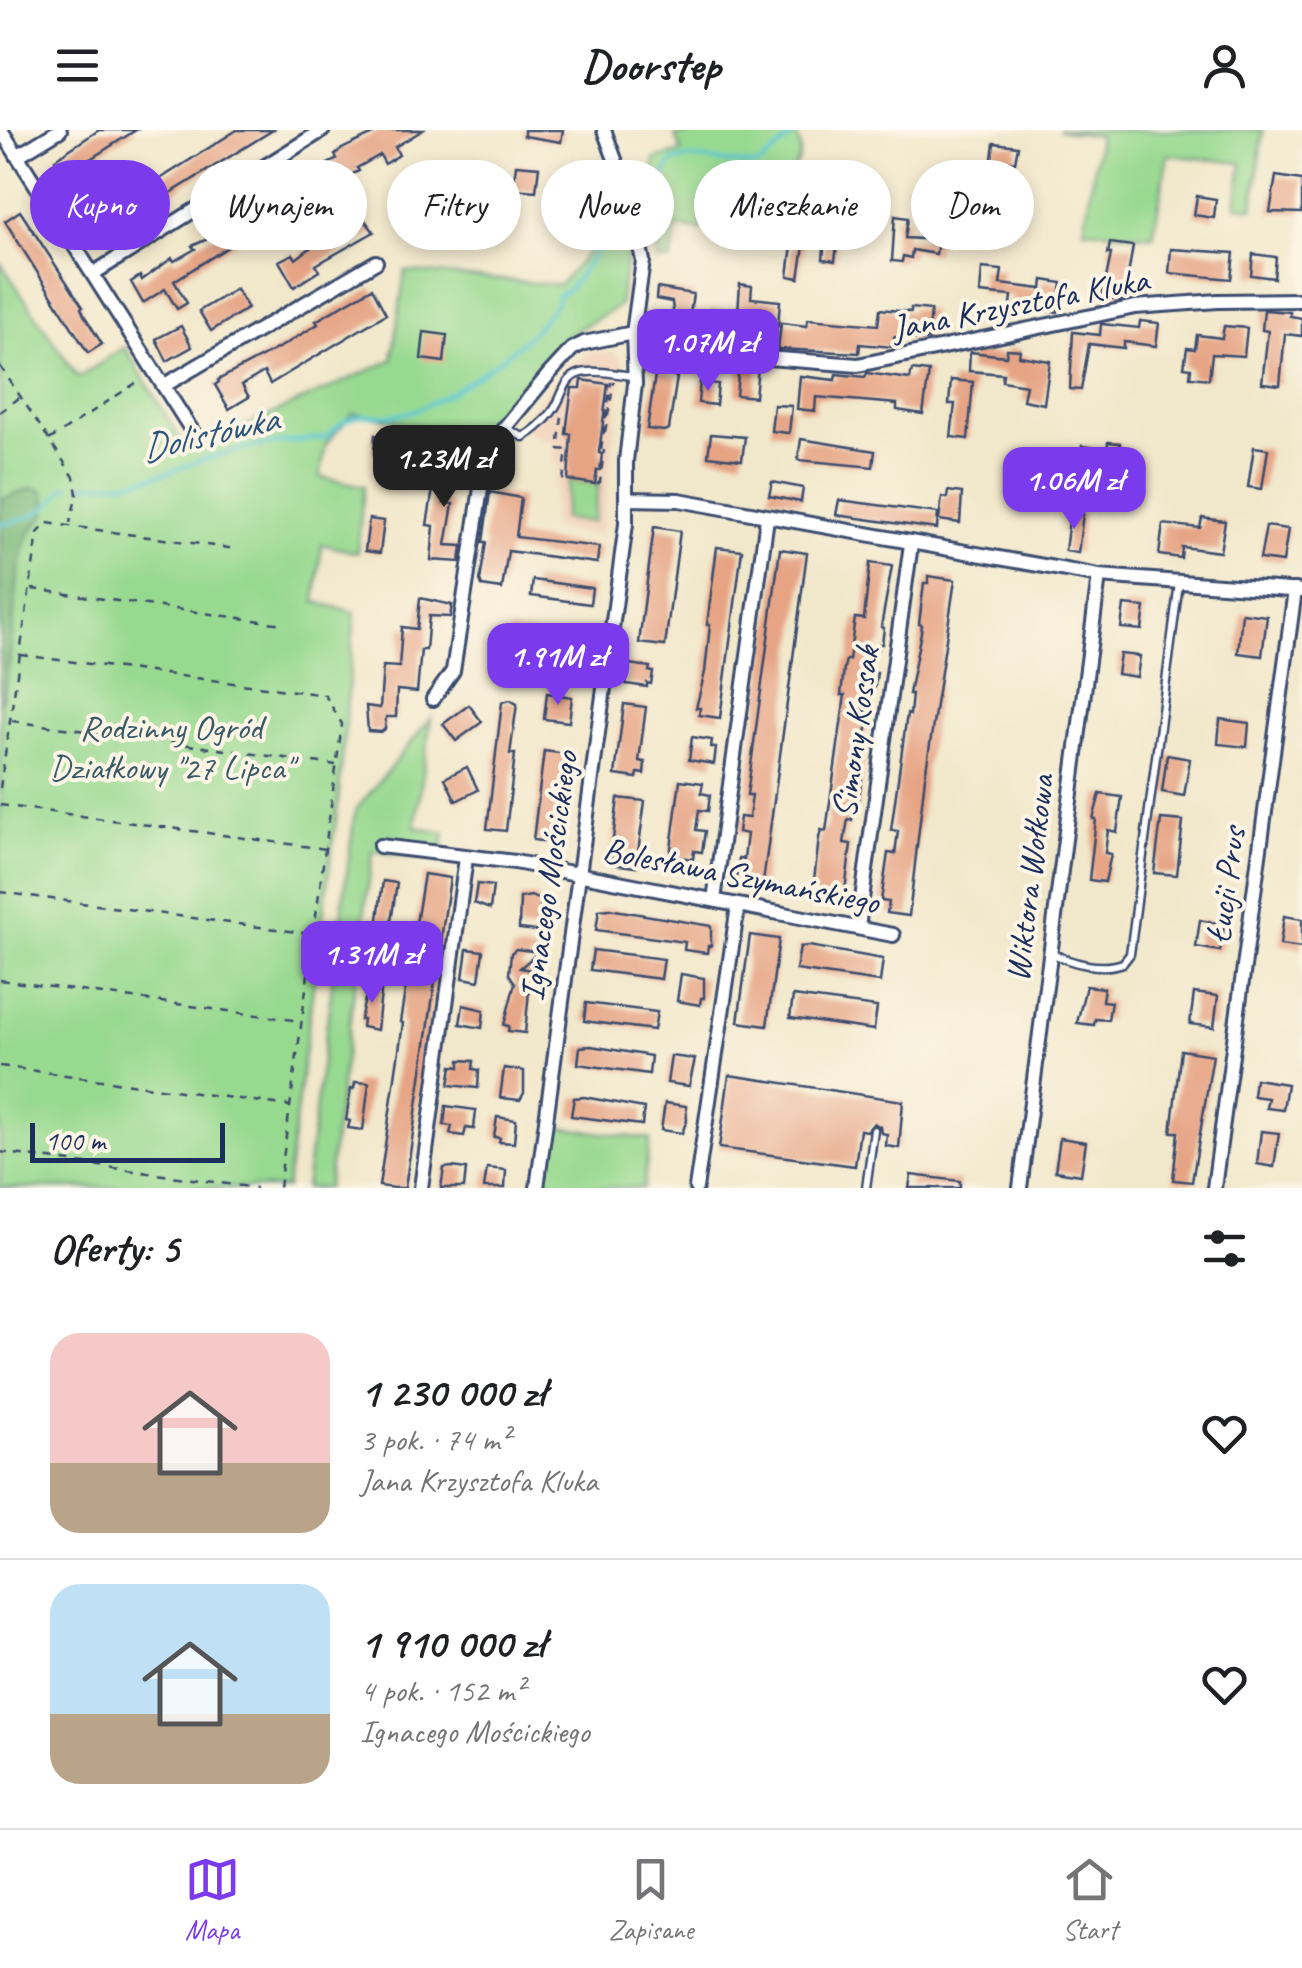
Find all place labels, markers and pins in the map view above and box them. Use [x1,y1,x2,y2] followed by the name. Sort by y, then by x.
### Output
[605,309,811,394] pin: 1.07M zł
[341,425,547,510] pin: 1.23M zł
[971,447,1177,532] pin: 1.06M zł
[455,623,661,708] pin: 1.91M zł
[269,921,475,1006] pin: 1.31M zł

